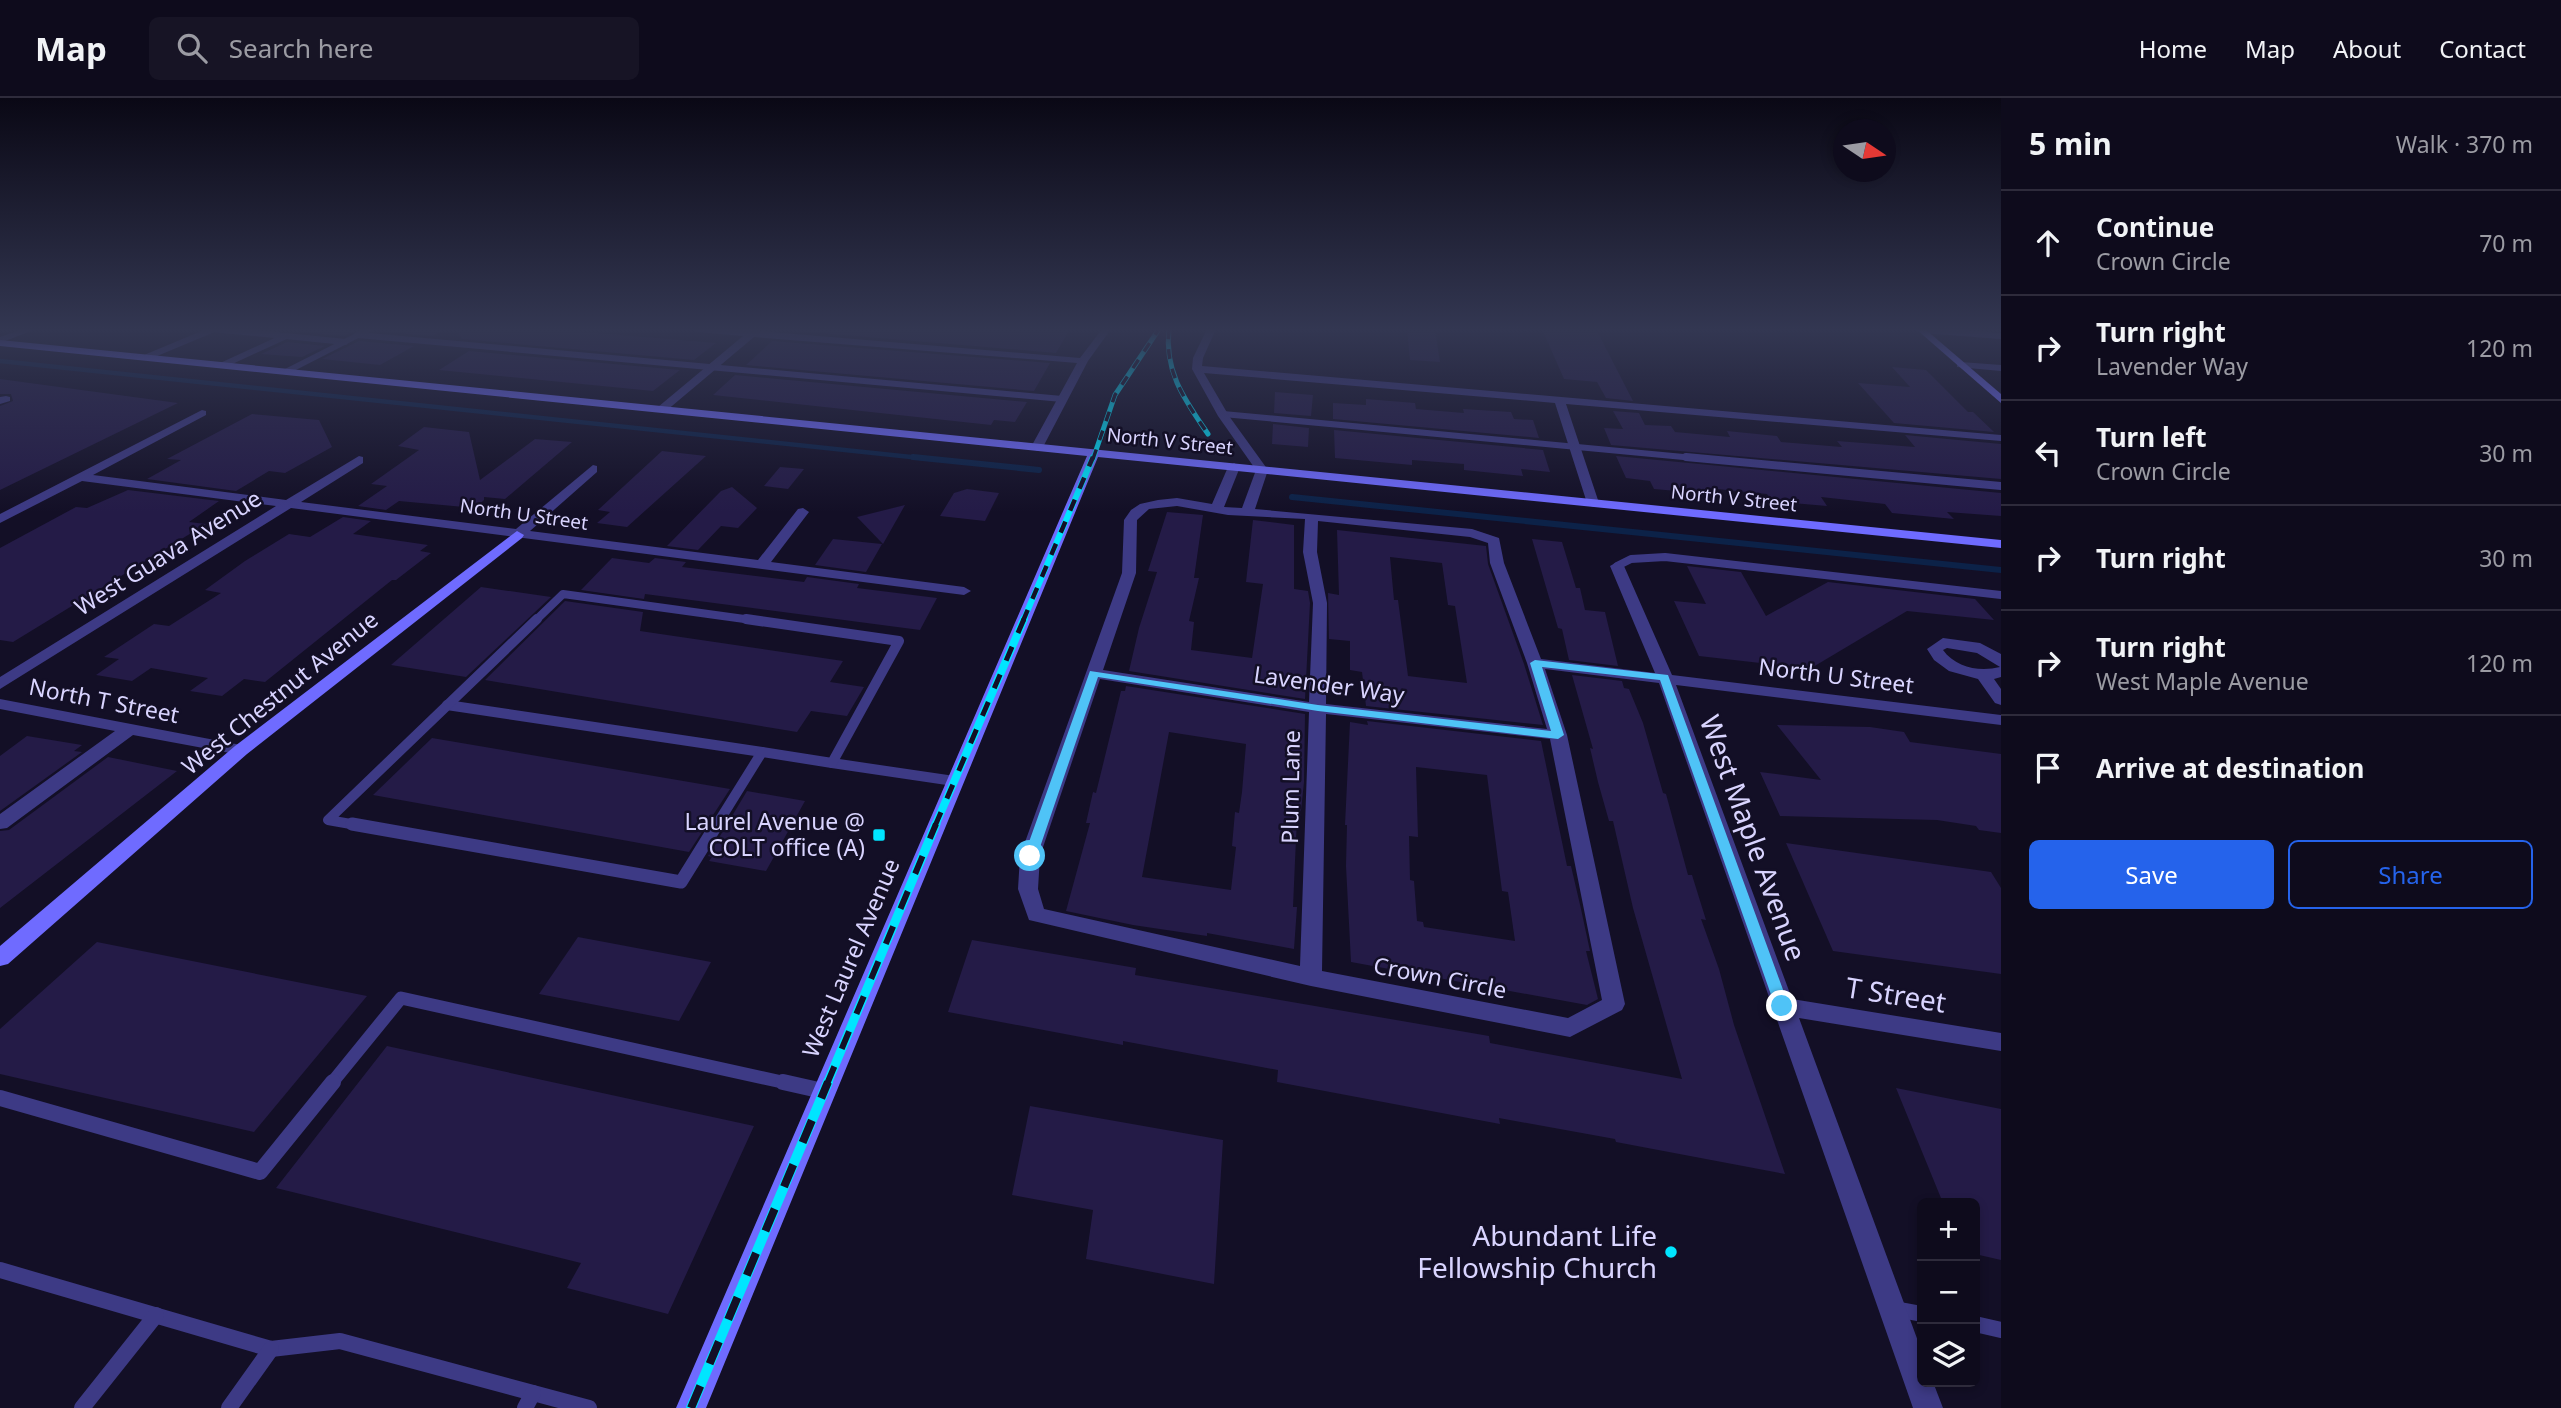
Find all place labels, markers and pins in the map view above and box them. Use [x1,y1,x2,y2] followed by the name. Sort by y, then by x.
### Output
[684,805,865,863] place label: Laurel Avenue @ COLT office (A)
[871,827,887,843] marker: Laurel Avenue @ COLT office (A)
[1417,1216,1657,1286] place label: Abundant Life Fellowship Church
[1663,1244,1679,1260] marker: Abundant Life Fellowship Church

